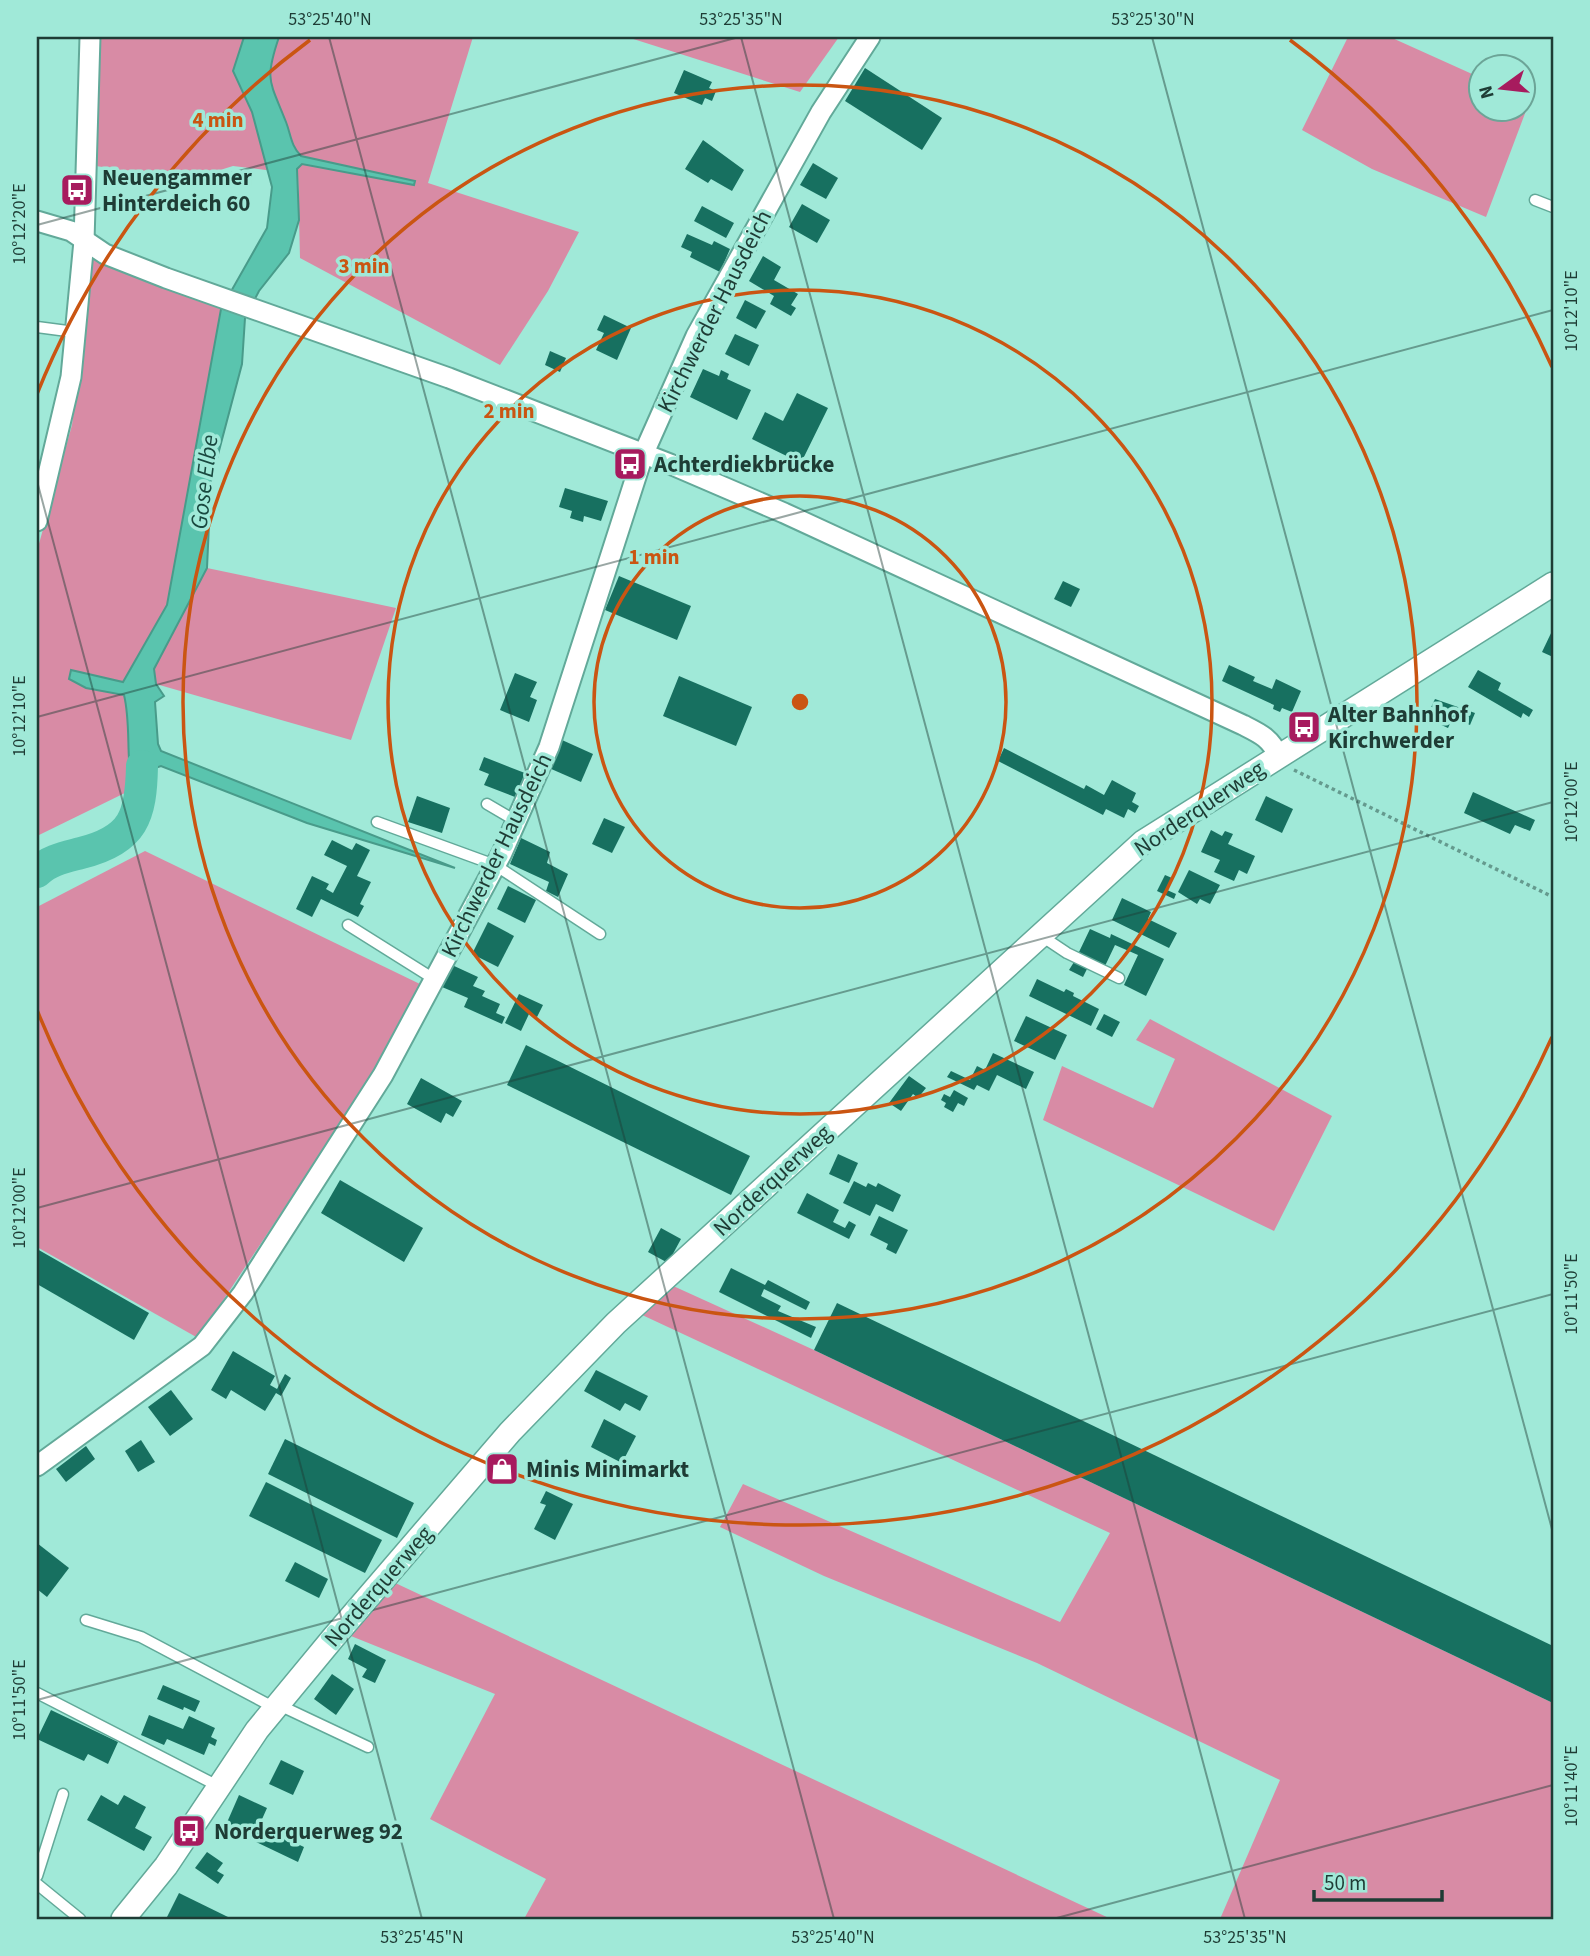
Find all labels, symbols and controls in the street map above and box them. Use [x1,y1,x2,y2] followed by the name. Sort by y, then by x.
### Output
[288,7,372,32] text: 53°25'40"N
[699,7,783,32] text: 53°25'35"N
[1111,7,1195,32] text: 53°25'30"N
[1468,52,1538,122] north arrow
[1472,82,1502,102] text: N
[192,105,244,135] text: 4 min
[102,161,253,220] place label: Neuengammer Hinterdeich 60
[58,171,96,209] bus stop icon: Neuengammer Hinterdeich 60
[7,183,32,265] text: 10°12'20"E
[649,204,780,418] street label: Kirchwerder Hausdeich
[338,251,390,281] text: 3 min
[1559,270,1584,352] text: 10°12'10"E
[483,396,535,426] text: 2 min
[181,433,228,531] water label: Gose Elbe
[611,445,649,483] bus stop icon: Achterdiekbrücke
[653,448,834,481] place label: Achterdiekbrücke
[628,542,680,572] text: 1 min
[7,675,32,757] text: 10°12'10"E
[788,690,812,714] centre of rings
[1327,698,1469,757] place label: Alter Bahnhof Kirchwerder
[1285,708,1323,746] bus stop icon: Alter Bahnhof Kirchwerder
[433,747,560,963] street label: Kirchwerder Hausdeich
[1127,752,1272,864] street label: Norderquerweg
[1559,761,1584,843] text: 10°12'00"E
[706,1116,839,1244] street label: Norderquerweg
[7,1167,32,1249] text: 10°12'00"E
[1559,1253,1584,1335] text: 10°11'50"E
[483,1450,521,1488] shop icon: Minis Minimarkt
[526,1453,689,1486] place label: Minis Minimarkt
[316,1518,441,1654] street label: Norderquerweg
[7,1659,32,1741] text: 10°11'50"E
[1559,1745,1584,1827] text: 10°11'40"E
[170,1812,208,1850] bus stop icon: Norderquerweg 92
[214,1815,403,1848] place label: Norderquerweg 92
[1314,1858,1441,1902] scale bar
[1324,1868,1366,1898] text: 50 m
[380,1925,464,1950] text: 53°25'45"N
[791,1925,875,1950] text: 53°25'40"N
[1203,1925,1287,1950] text: 53°25'35"N

